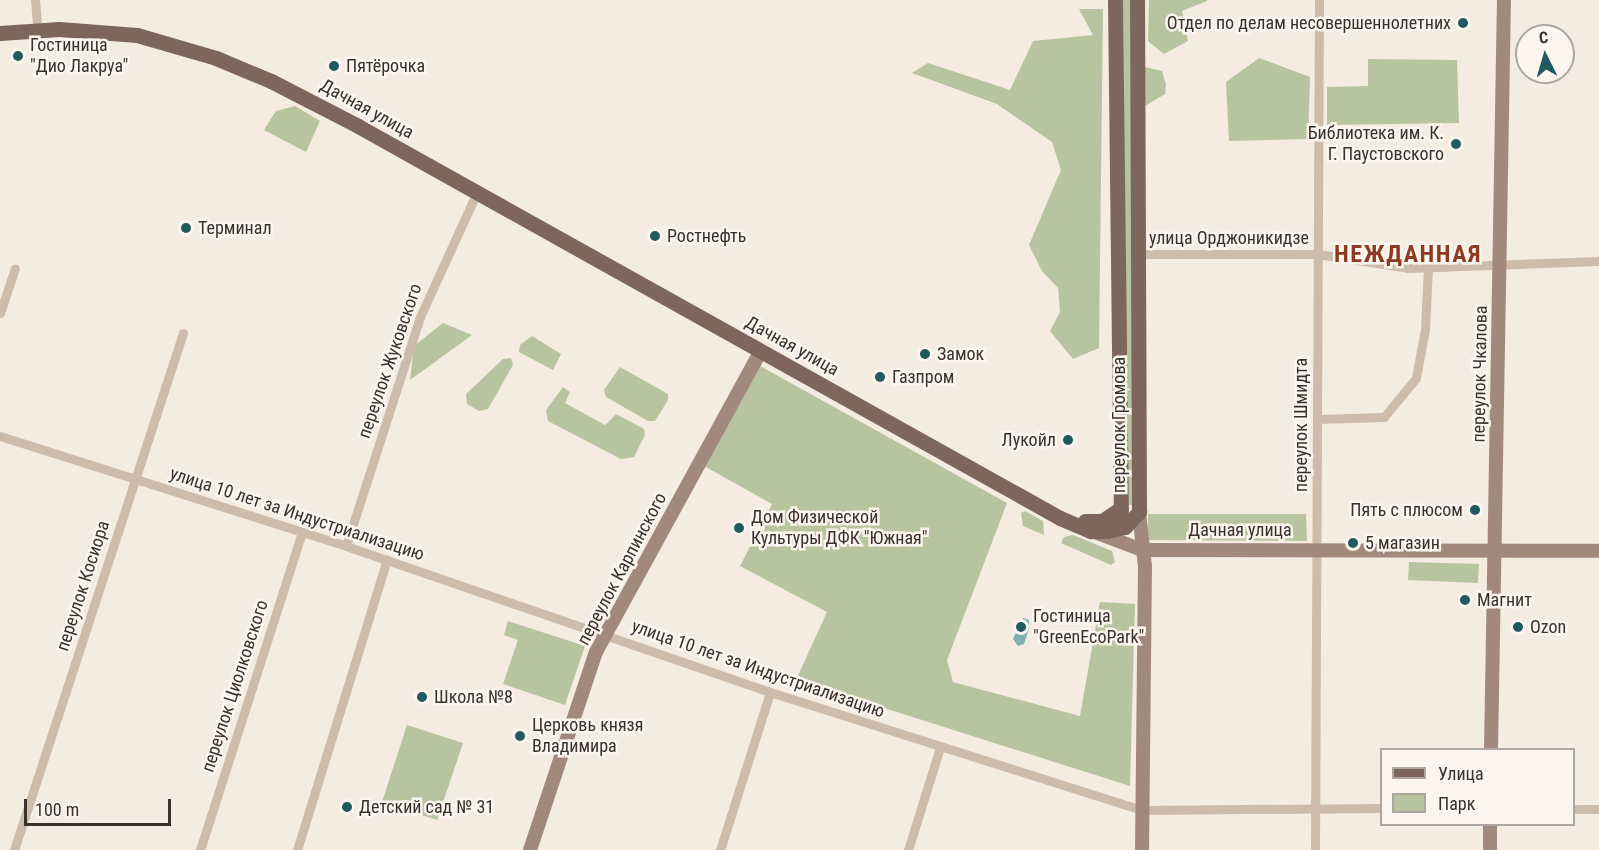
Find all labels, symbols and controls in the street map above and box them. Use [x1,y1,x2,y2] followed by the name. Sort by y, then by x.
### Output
[1167,12,1451,34] place label: Отдел по делам несовершеннолетних
[1456,16,1470,30] marker: Отдел по делам несовершеннолетних
[1515,24,1575,84] north arrow
[1538,28,1549,47] text: С
[30,35,128,78] place label: Гостиница "Дио Лакруа"
[11,49,25,63] marker: Гостиница "Дио Лакруа"
[346,55,425,77] place label: Пятёрочка
[327,59,341,73] marker: Пятёрочка
[317,75,417,143] street label: Дачная улица
[1308,123,1444,166] place label: Библиотека им. К. Г. Паустовского
[1449,137,1463,151] marker: Библиотека им. К. Г. Паустовского
[198,217,272,239] place label: Терминал
[179,221,193,235] marker: Терминал
[667,225,746,247] place label: Ростнефть
[1149,227,1309,249] street label: улица Орджоникидзе
[648,229,662,243] marker: Ростнефть
[1334,241,1482,269] district label: НЕЖДАННАЯ
[353,281,427,441] street label: переулок Жуковского
[1468,305,1492,443] street label: переулок Чкалова
[742,312,842,380] street label: Дачная улица
[937,343,984,365] place label: Замок
[918,347,932,361] marker: Замок
[1108,357,1130,493] street label: переулок Громова
[1290,358,1312,492] street label: переулок Шмидта
[892,366,954,388] place label: Газпром
[873,370,887,384] marker: Газпром
[1002,429,1056,451] place label: Лукойл
[1061,433,1075,447] marker: Лукойл
[167,463,427,565] street label: улица 10 лет за Индустриализацию
[573,489,671,649] street label: переулок Карпинского
[1350,499,1463,521] place label: Пять с плюсом
[1468,503,1482,517] marker: Пять с плюсом
[751,507,928,550] place label: Дом Физической Культуры ДФК "Южная"
[52,518,114,654] street label: переулок Косиора
[1188,519,1292,541] street label: Дачная улица
[732,521,746,535] marker: Дом Физической Культуры ДФК "Южная"
[1365,532,1440,554] place label: 5 магазин
[1346,536,1360,550] marker: 5 магазин
[1477,589,1532,611] place label: Магнит
[1458,593,1472,607] marker: Магнит
[197,597,273,775] street label: переулок Циолковского
[1033,606,1144,648] place label: Гостиница "GreenEcoPark"
[629,615,887,723] street label: улица 10 лет за Индустриализацию
[1530,616,1566,638] place label: Ozon
[1014,620,1028,634] marker: Гостиница "GreenEcoPark"
[1511,620,1525,634] marker: Ozon
[434,686,513,708] place label: Школа №8
[415,690,429,704] marker: Школа №8
[532,715,643,758] place label: Церковь князя Владимира
[513,729,527,743] marker: Церковь князя Владимира
[1380,748,1575,826] legend
[1438,763,1484,784] text: Улица
[27,787,174,825] scale bar
[1438,793,1475,814] text: Парк
[359,796,494,818] place label: Детский сад № 31
[35,799,79,820] text: 100 m
[340,800,354,814] marker: Детский сад № 31

